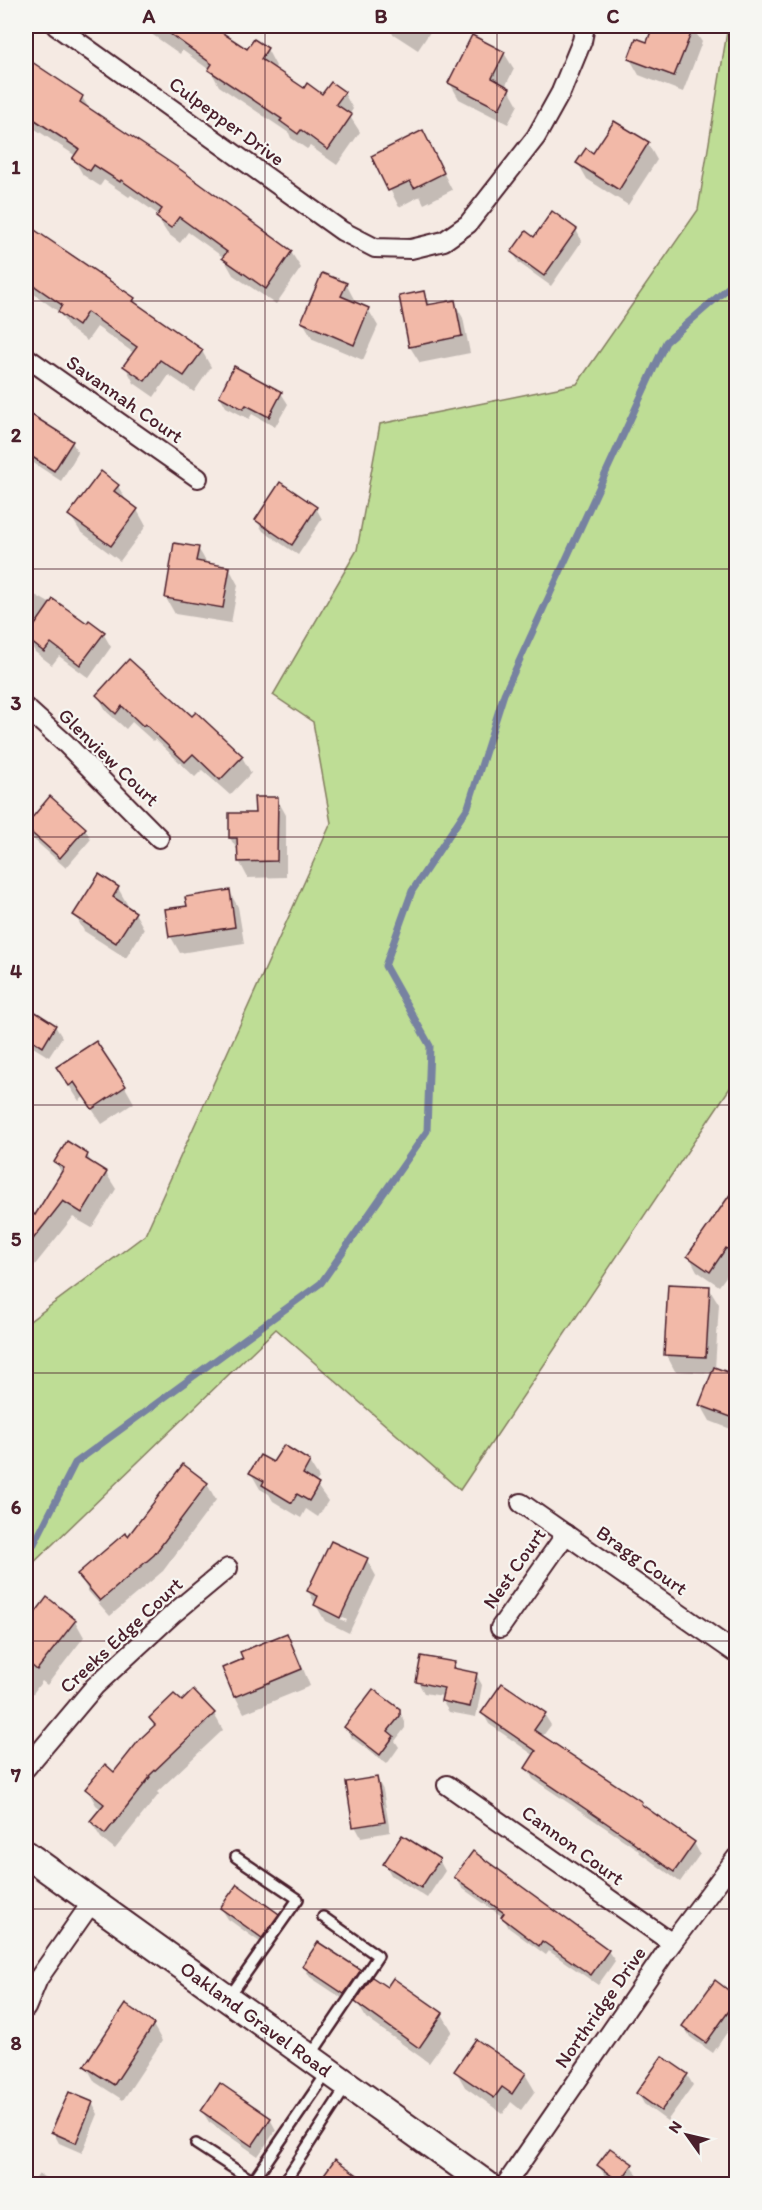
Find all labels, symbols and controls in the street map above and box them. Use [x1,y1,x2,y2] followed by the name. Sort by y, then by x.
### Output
[142,4,156,28] text: A
[375,4,388,28] text: B
[607,4,620,28] text: C
[165,71,289,171] street label: Culpepper Drive
[11,155,21,179] text: 1
[62,350,188,448] street label: Savannah Court
[11,423,22,447] text: 2
[11,691,22,715] text: 3
[54,703,164,811] street label: Glenview Court
[10,959,22,983] text: 4
[11,1227,22,1251] text: 5
[11,1495,22,1519] text: 6
[592,1520,693,1600] street label: Bragg Court
[477,1523,551,1613] street label: Nest Court
[55,1572,187,1698] street label: Creeks Edge Court
[10,1763,21,1787] text: 7
[517,1800,629,1890] street label: Cannon Court
[549,1942,651,2072] street label: Northridge Drive
[176,1956,337,2082] street label: Oakland Gravel Road
[11,2031,22,2055] text: 8
[657,2105,717,2165] north arrow
[664,2117,686,2137] text: N

